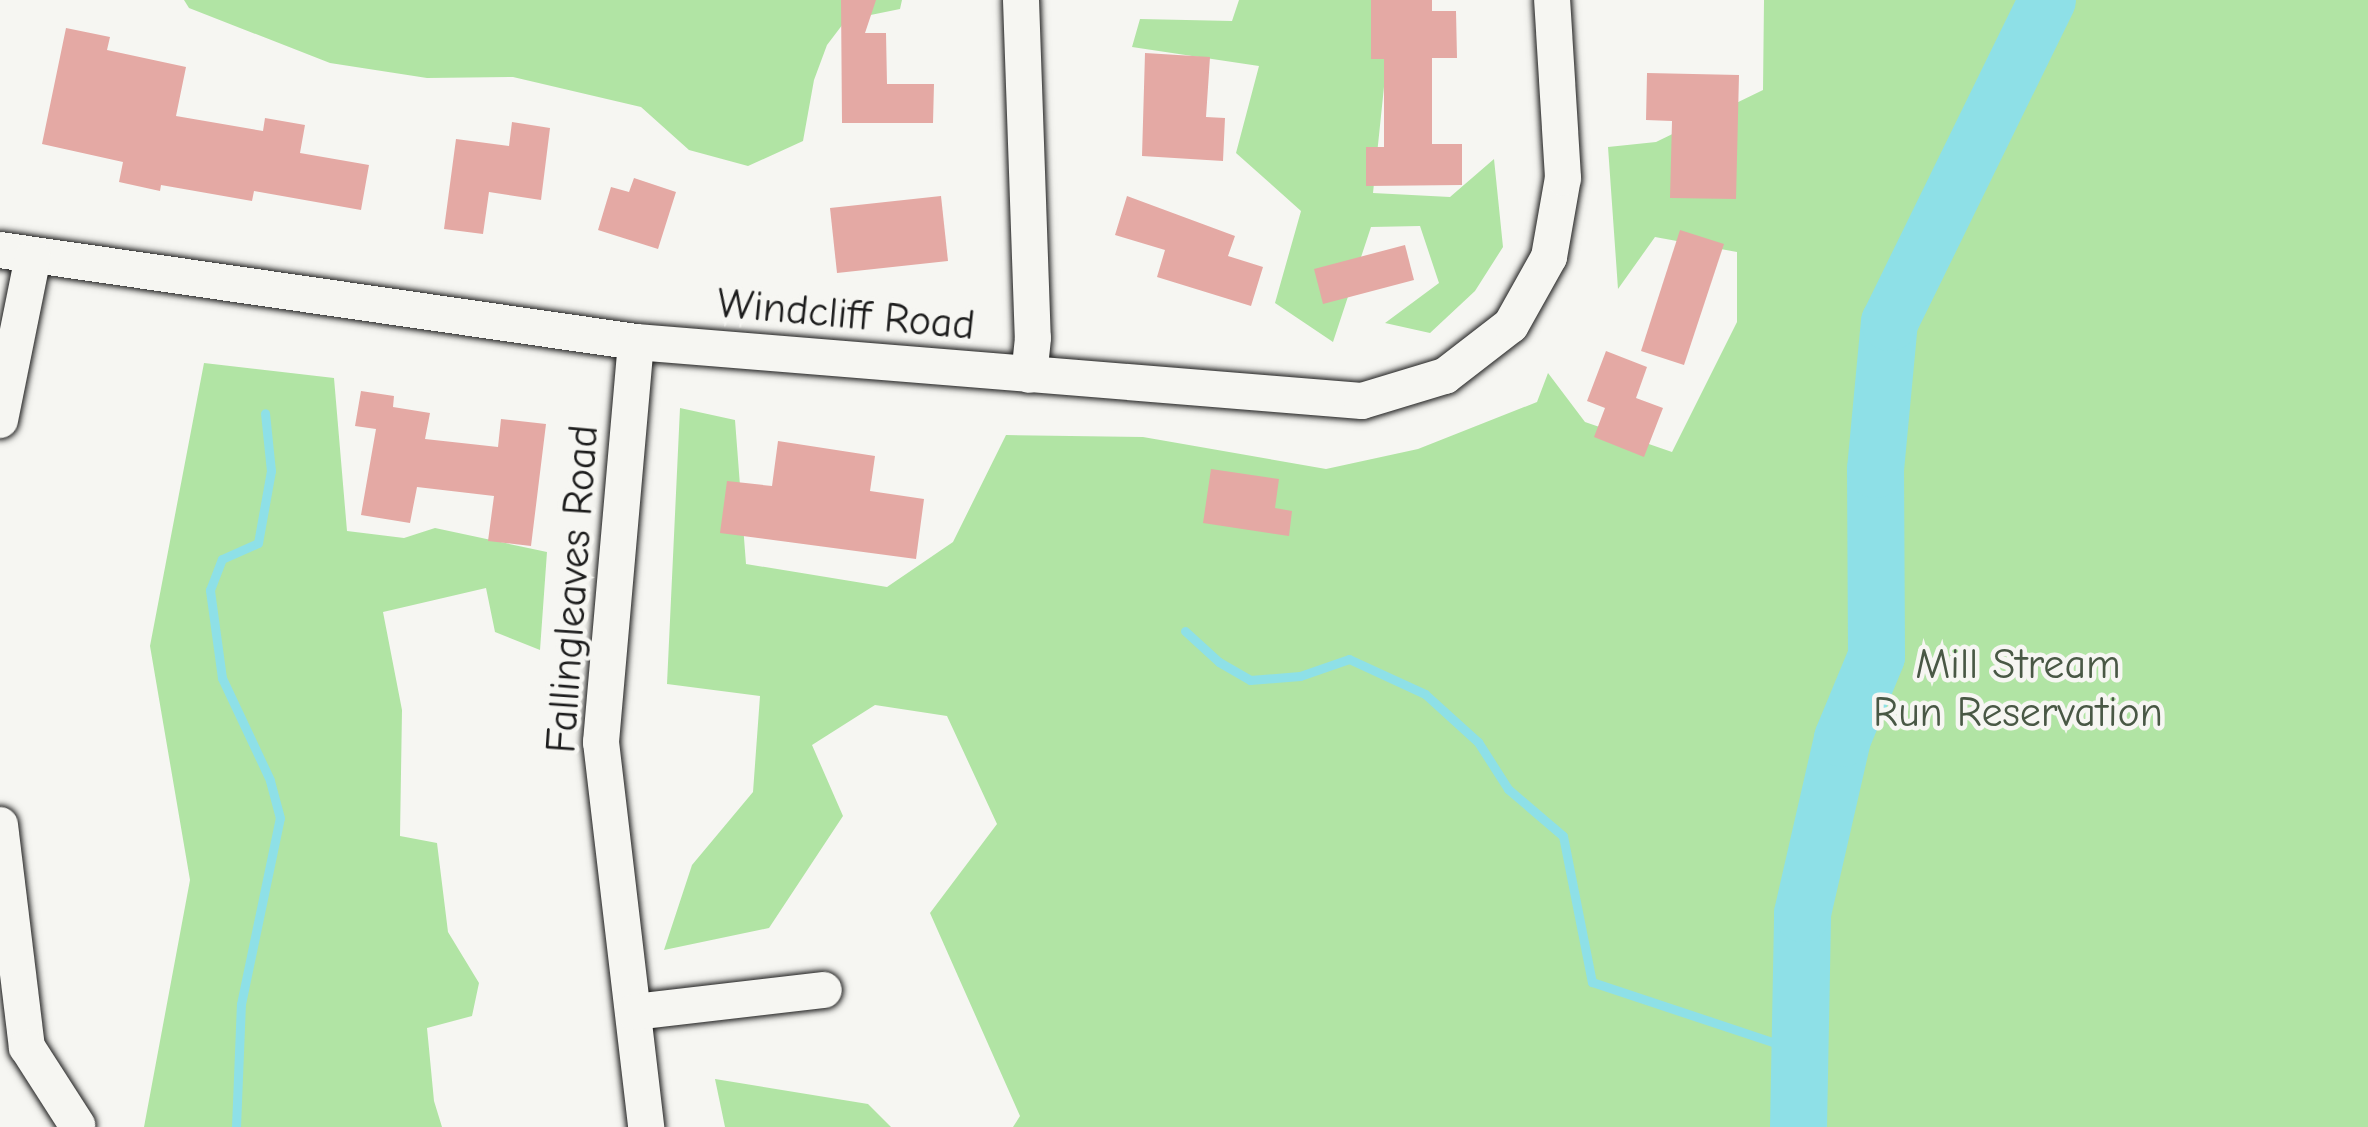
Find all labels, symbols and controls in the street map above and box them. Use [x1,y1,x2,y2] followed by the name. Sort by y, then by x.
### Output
[715,279,977,351] street label: Windcliff Road
[536,423,610,755] street label: Fallingleaves Road
[1873,640,2163,738] park label: Mill Stream Run Reservation

